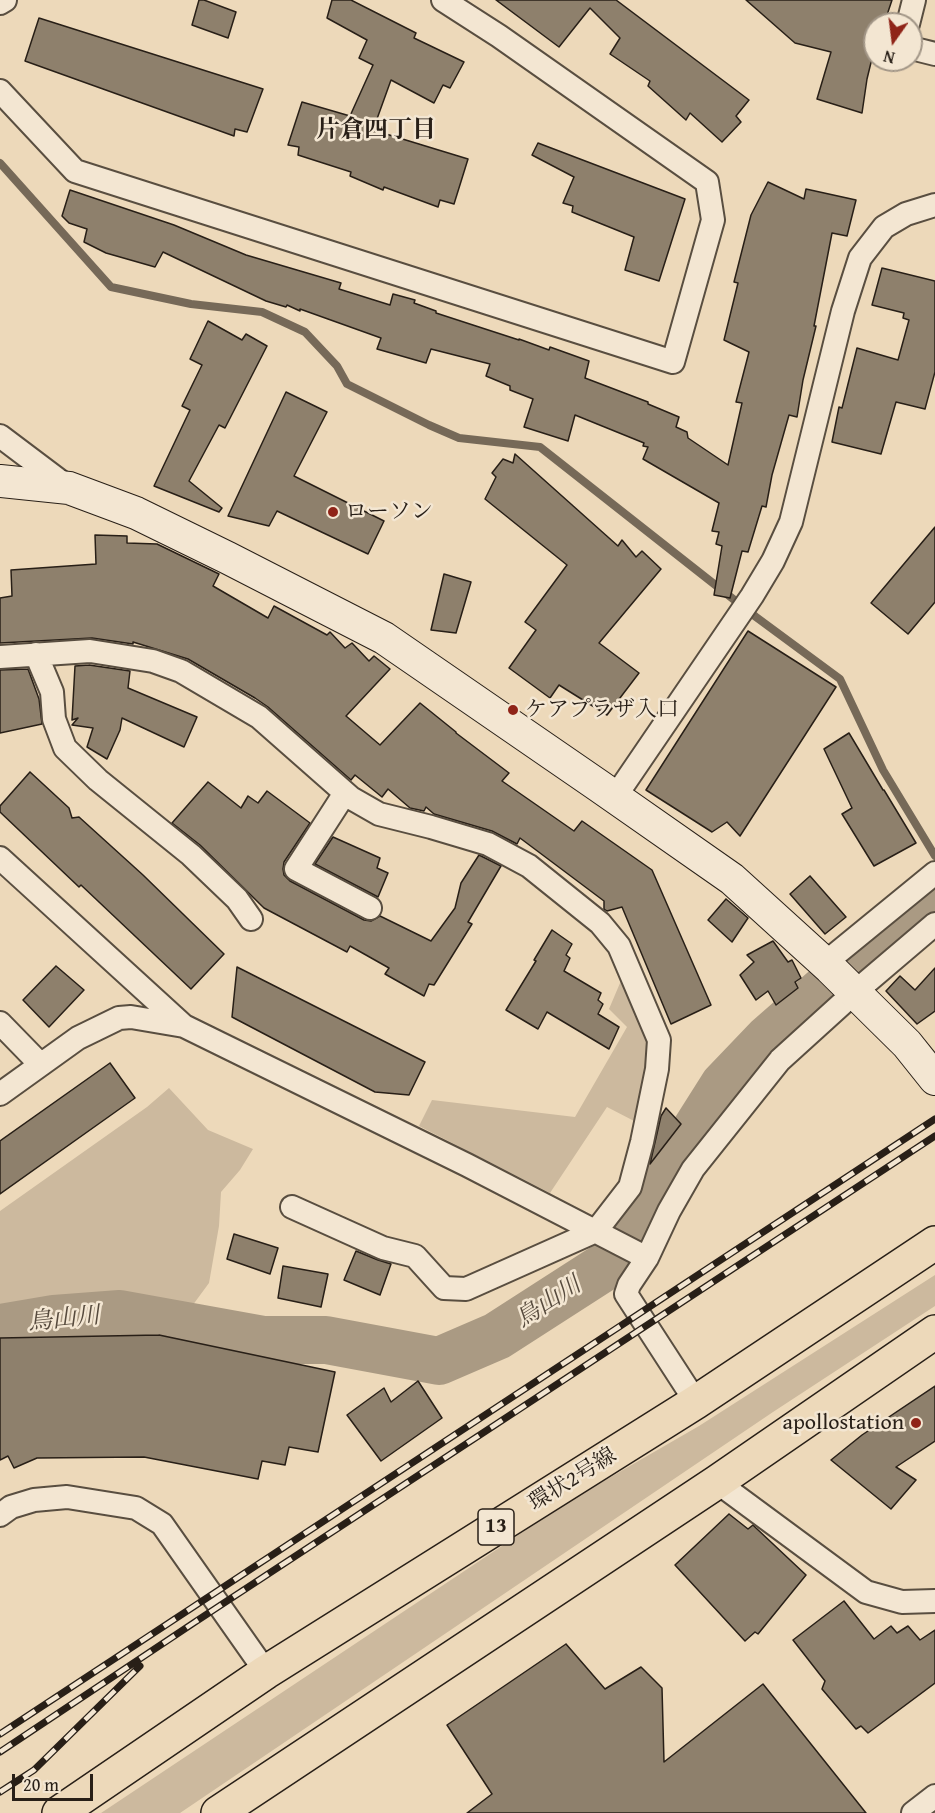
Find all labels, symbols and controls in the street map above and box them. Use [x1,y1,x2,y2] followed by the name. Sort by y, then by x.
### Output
[863,12,923,72] north arrow
[881,45,897,70] text: N
[316,117,436,145] district label: 片倉四丁目
[345,499,433,525] place label: ローソン
[326,505,340,519] marker: ローソン
[525,697,679,723] place label: ケアプラザ入口
[506,703,520,717] marker: ケアプラザ入口
[511,1271,587,1335] water label: 鳥山川
[27,1302,101,1338] water label: 鳥山川
[783,1410,904,1436] place label: apollostation
[909,1416,923,1430] marker: apollostation
[524,1443,622,1517] street label: 環状2号線
[478,1509,514,1545] road number: 13
[15,1762,96,1800] scale bar
[23,1771,59,1798] text: 20 m

